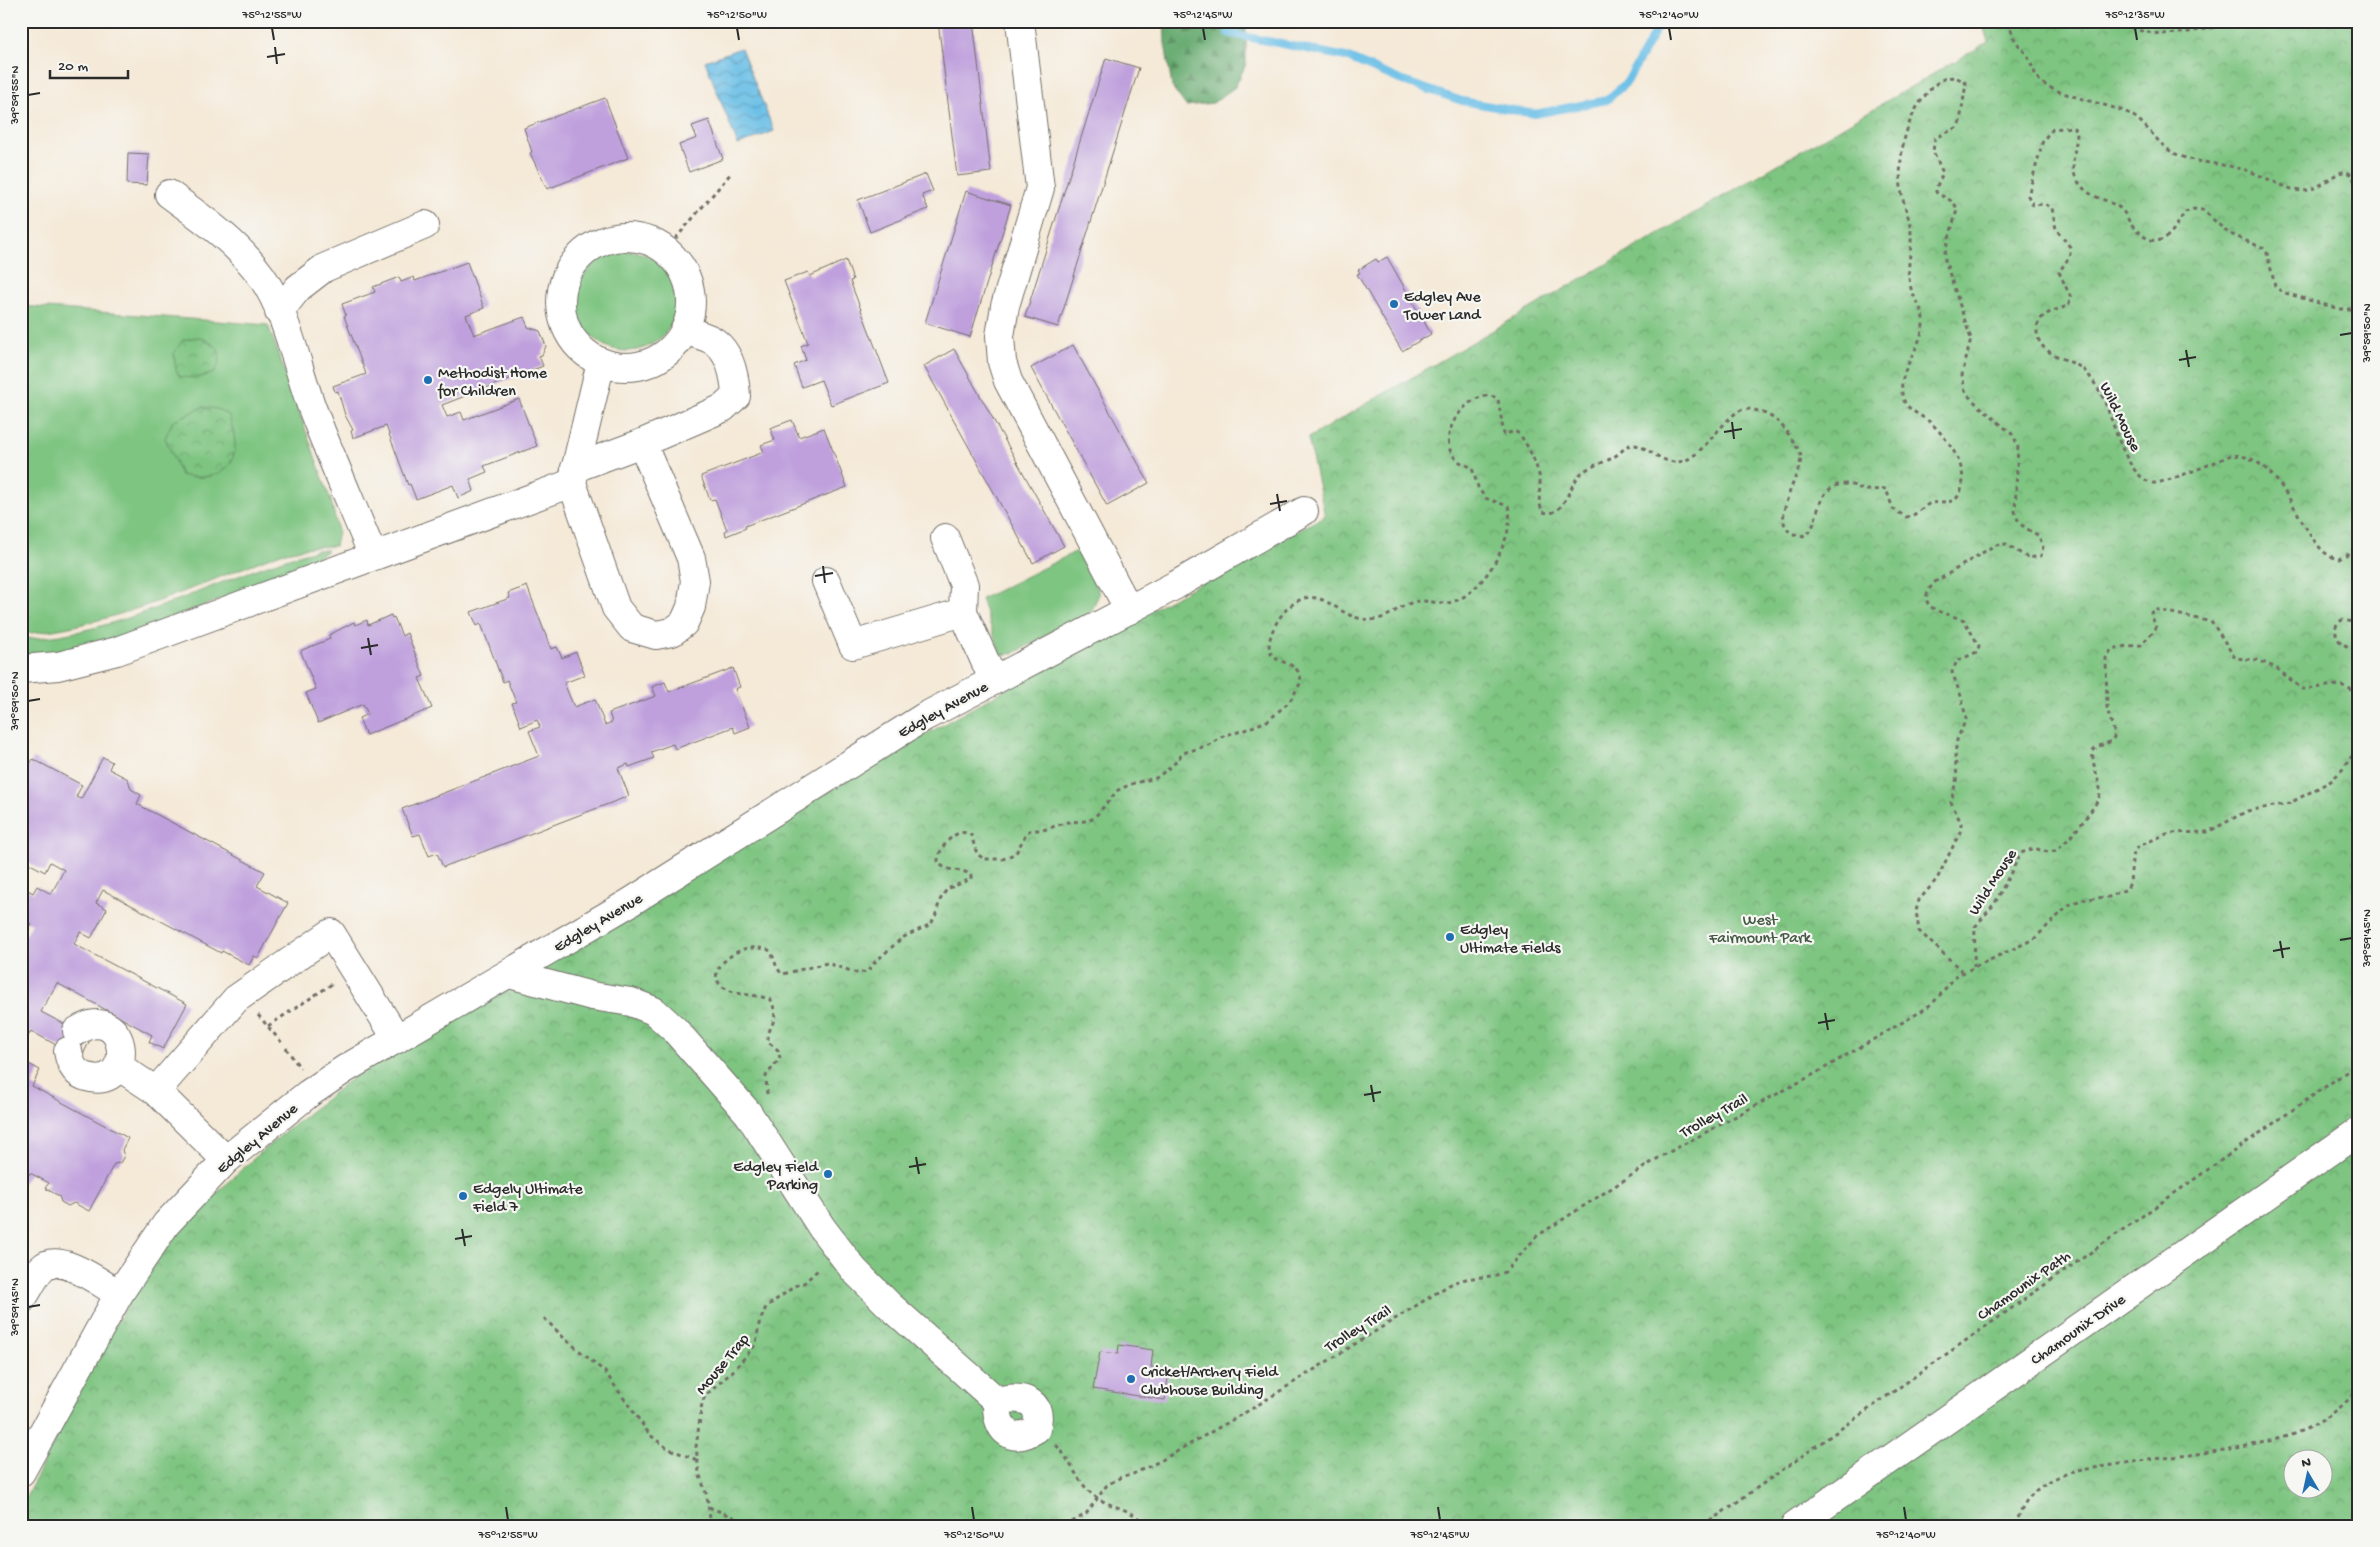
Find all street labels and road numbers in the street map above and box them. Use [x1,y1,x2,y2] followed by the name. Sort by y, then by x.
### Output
[2094,380,2144,456] street label: Wild Mouse
[895,678,993,744] street label: Edgley Avenue
[1966,846,2023,919] street label: Wild Mouse
[551,890,647,958] street label: Edgley Avenue
[1677,1091,1752,1144] street label: Trolley Trail
[214,1100,303,1179] street label: Edgley Avenue
[1975,1247,2076,1326] street label: Chamounix Path
[2028,1291,2131,1371] street label: Chamounix Drive
[1321,1302,1396,1358] street label: Trolley Trail
[693,1331,755,1399] street label: Mouse Trap

